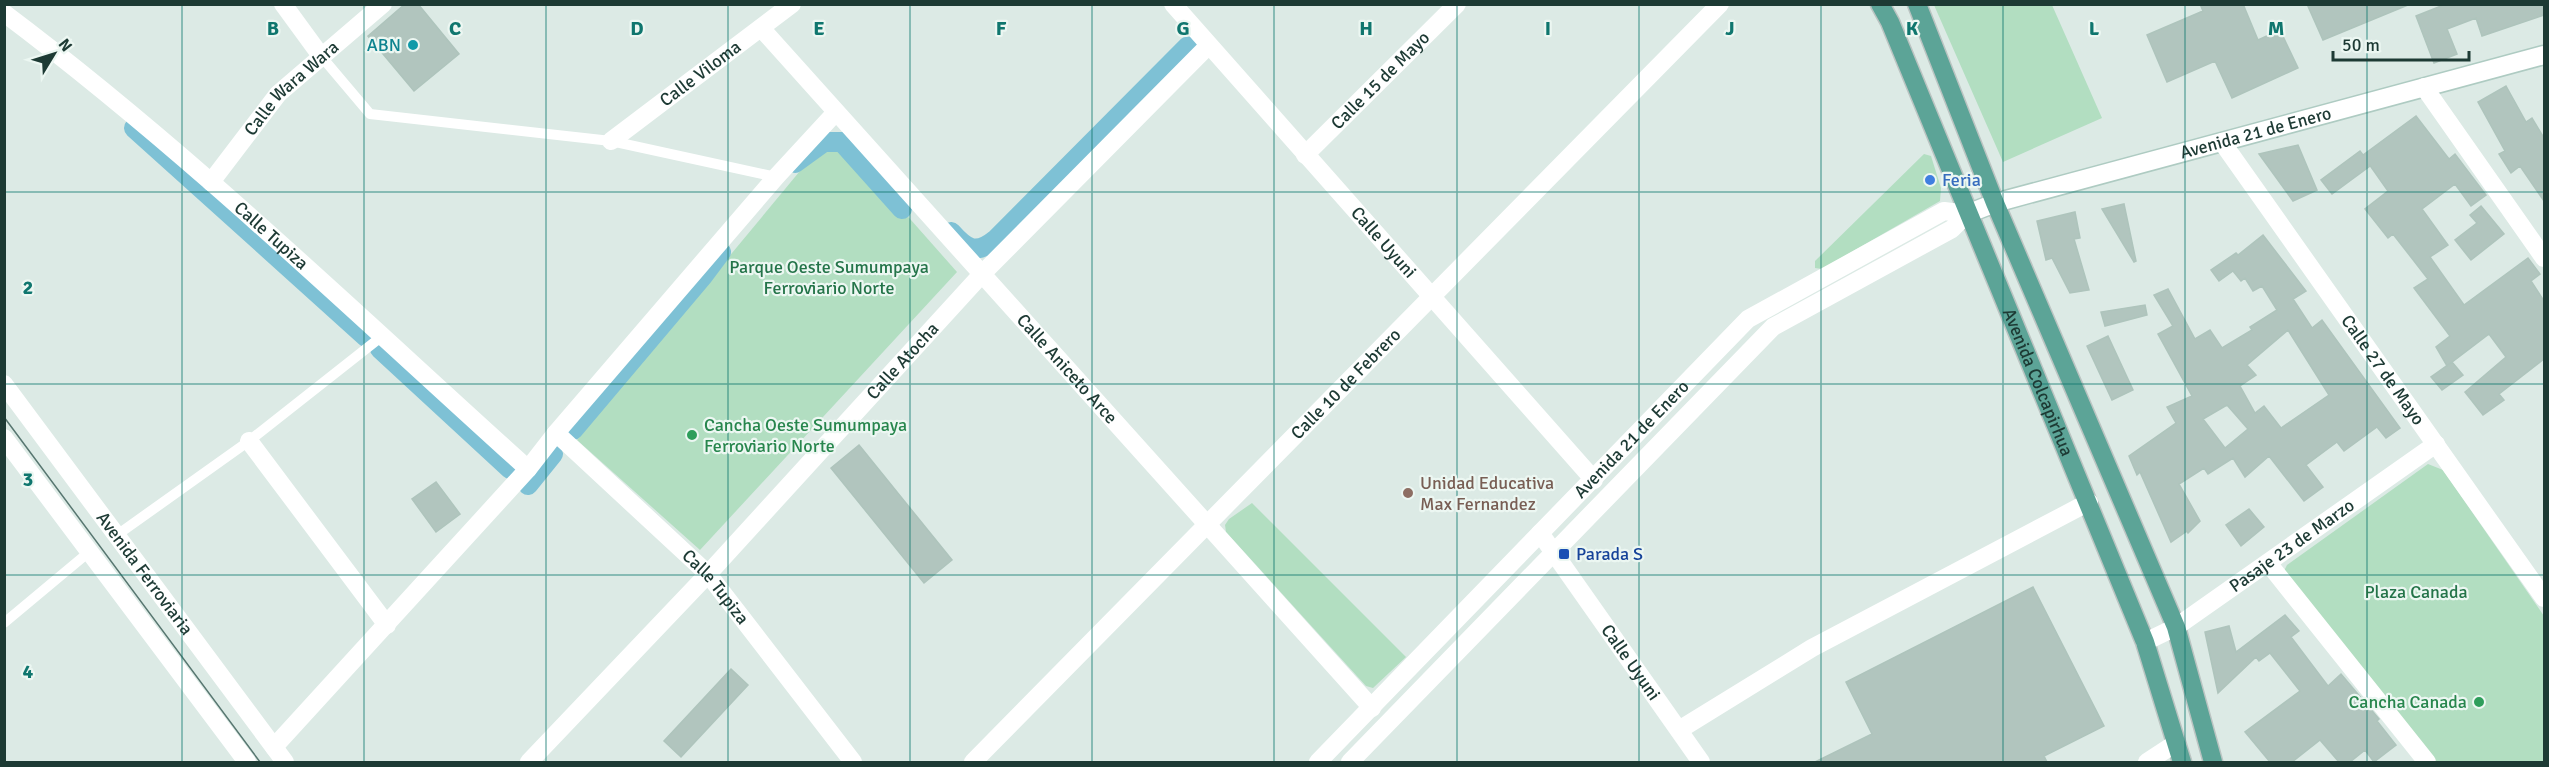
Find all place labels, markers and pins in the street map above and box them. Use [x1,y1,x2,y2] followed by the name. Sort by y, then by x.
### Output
[367,34,401,56] place label: ABN
[406,38,420,52] marker: ABN
[1942,169,1981,191] place label: Feria
[1923,173,1937,187] marker: Feria
[704,414,907,457] place label: Cancha Oeste Sumumpaya Ferroviario Norte
[685,428,699,442] marker: Cancha Oeste Sumumpaya Ferroviario Norte
[1420,472,1554,515] place label: Unidad Educativa Max Fernandez
[1401,486,1415,500] marker: Unidad Educativa Max Fernandez
[1576,543,1643,565] place label: Parada S
[1557,547,1571,561] marker: Parada S
[2349,691,2467,713] place label: Cancha Canada
[2472,695,2486,709] marker: Cancha Canada

